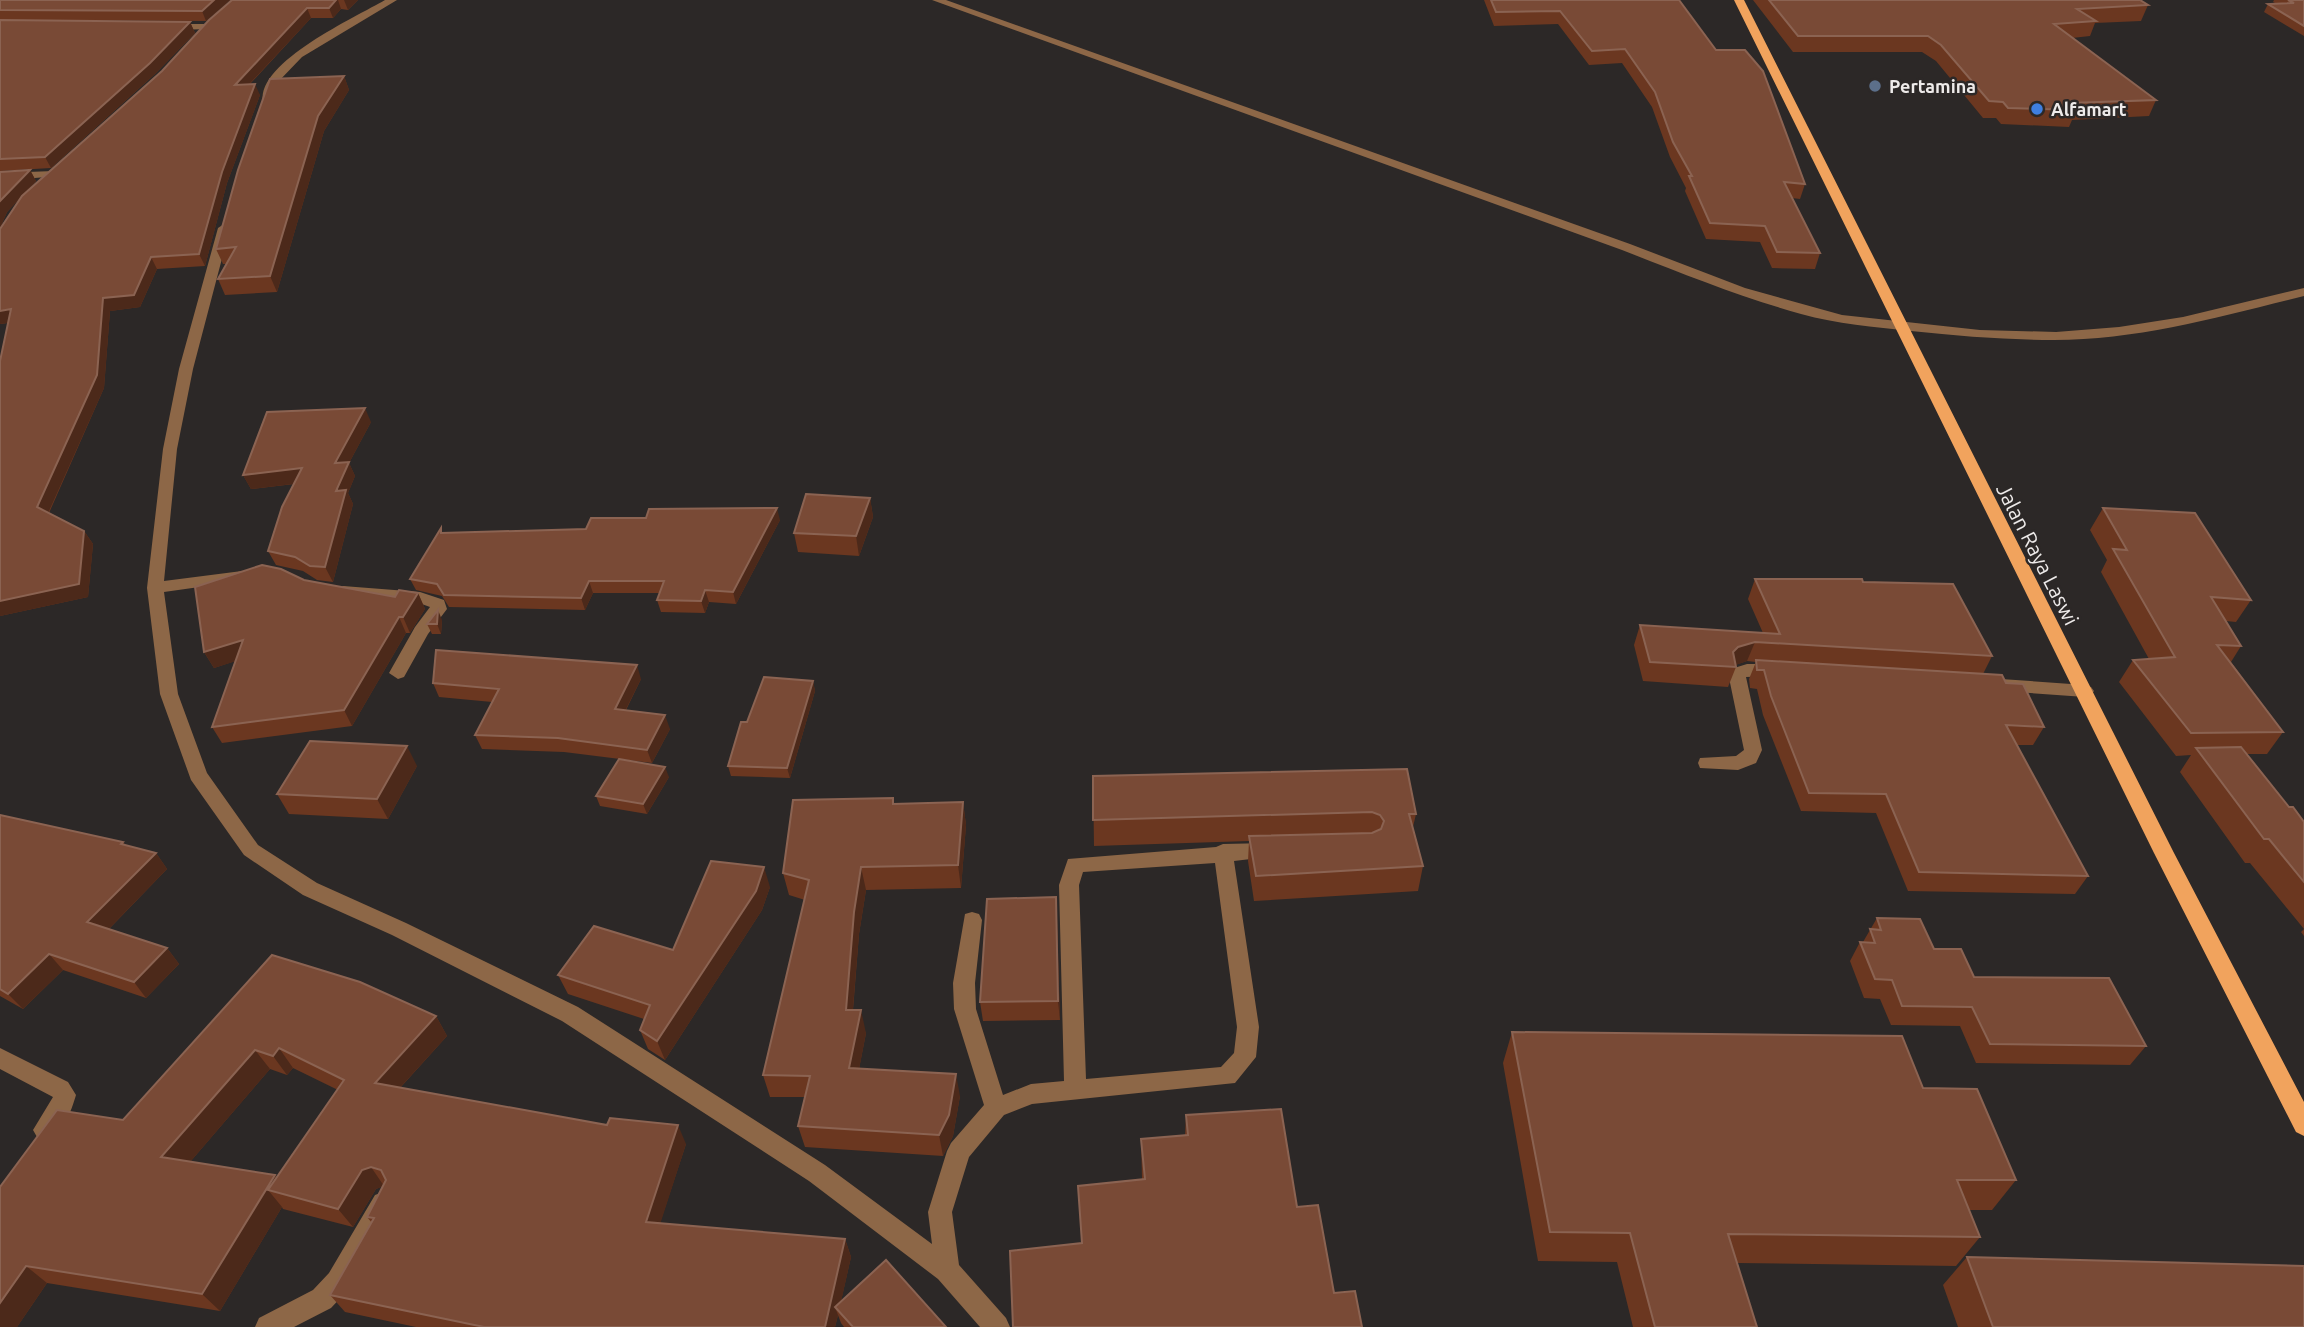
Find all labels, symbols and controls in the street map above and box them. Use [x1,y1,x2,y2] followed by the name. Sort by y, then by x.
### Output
[1889,76,1976,96] place label: Pertamina
[1867,78,1883,94] marker: Pertamina
[2051,99,2127,119] place label: Alfamart
[2029,101,2045,117] marker: Alfamart
[1992,479,2084,629] street label: Jalan Raya Laswi

